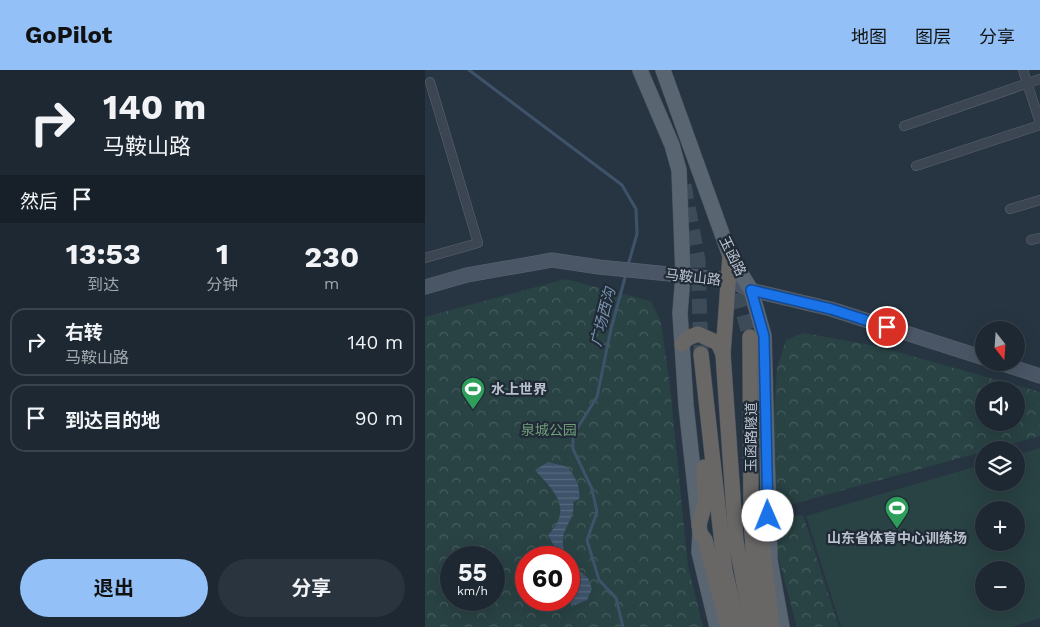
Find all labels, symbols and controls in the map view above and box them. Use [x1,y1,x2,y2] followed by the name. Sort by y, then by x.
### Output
[25,21,112,49] text: GoPilot
[851,26,887,47] text: 地图
[915,26,951,47] text: 图层
[979,26,1015,47] text: 分享
[103,86,206,128] text: 140 m
[20,90,85,155] icon: right
[103,134,191,159] text: 马鞍山路
[68,185,96,213] icon: arrive
[20,190,58,213] text: 然后
[717,234,749,278] street label: 玉函路
[66,236,141,271] text: 13:53
[216,236,229,271] text: 1
[304,239,359,274] text: 230
[664,266,722,288] street label: 马鞍山路
[324,274,339,293] text: m
[87,275,119,294] text: 到达
[207,275,239,294] text: 分钟
[587,284,619,348] water label: 广场西沟
[866,306,908,348] pin
[873,313,901,341] icon: arrive
[65,321,103,344] text: 右转
[975,321,1025,371] north arrow
[975,321,1025,611] map controls
[22,328,50,356] icon: right
[348,331,403,354] text: 140 m
[65,348,129,367] text: 马鞍山路
[460,376,486,410] sports icon: 水上世界
[491,381,547,397] place label: 水上世界
[975,381,1025,431] button: sound
[743,402,759,472] street label: 玉函路隧道
[22,404,50,432] icon: arrive
[355,407,403,430] text: 90 m
[65,409,160,432] text: 到达目的地
[521,422,577,438] park label: 泉城公园
[975,441,1025,491] button: layers
[741,489,793,541] position arrow
[884,495,910,529] sports icon: 山东省体育中心训练场
[975,501,1025,551] button: +
[827,530,967,546] place label: 山东省体育中心训练场
[515,546,580,611] speed limit sign: 60
[458,558,487,587] text: 55
[20,559,208,617] button: 退出
[218,559,405,617] button: 分享
[975,561,1025,611] button: −
[457,584,488,598] text: km/h

